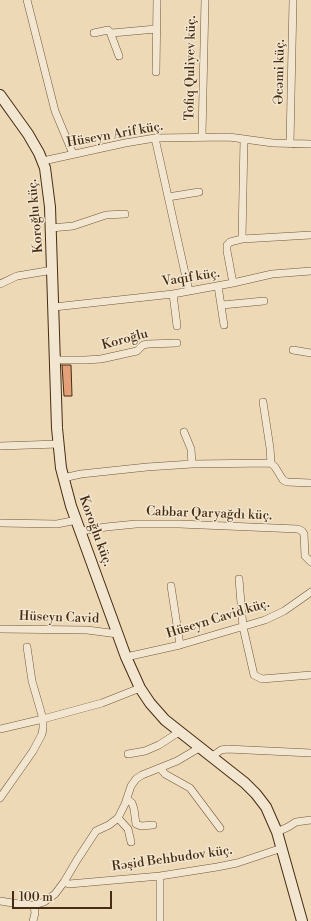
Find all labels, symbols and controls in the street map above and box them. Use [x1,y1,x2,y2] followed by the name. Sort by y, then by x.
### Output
[182,15,200,121] street label: Tofiq Quliyev küç.
[272,39,288,105] street label: Əcəmi küç.
[66,119,164,151] street label: Hüseyn Arif küç.
[25,178,47,254] street label: Koroğlu küç.
[161,266,221,290] street label: Vaqif küç.
[100,326,150,354] street label: Koroğlu
[75,493,115,569] street label: Koroğlu küç.
[146,504,272,524] street label: Cabbar Qaryağdı küç.
[165,596,271,642] street label: Hüseyn Cavid küç.
[19,609,99,627] street label: Hüseyn Cavid
[111,843,233,875] street label: Rəşid Behbudov küç.
[14,883,114,909] scale bar
[19,890,53,905] text: 100 m

